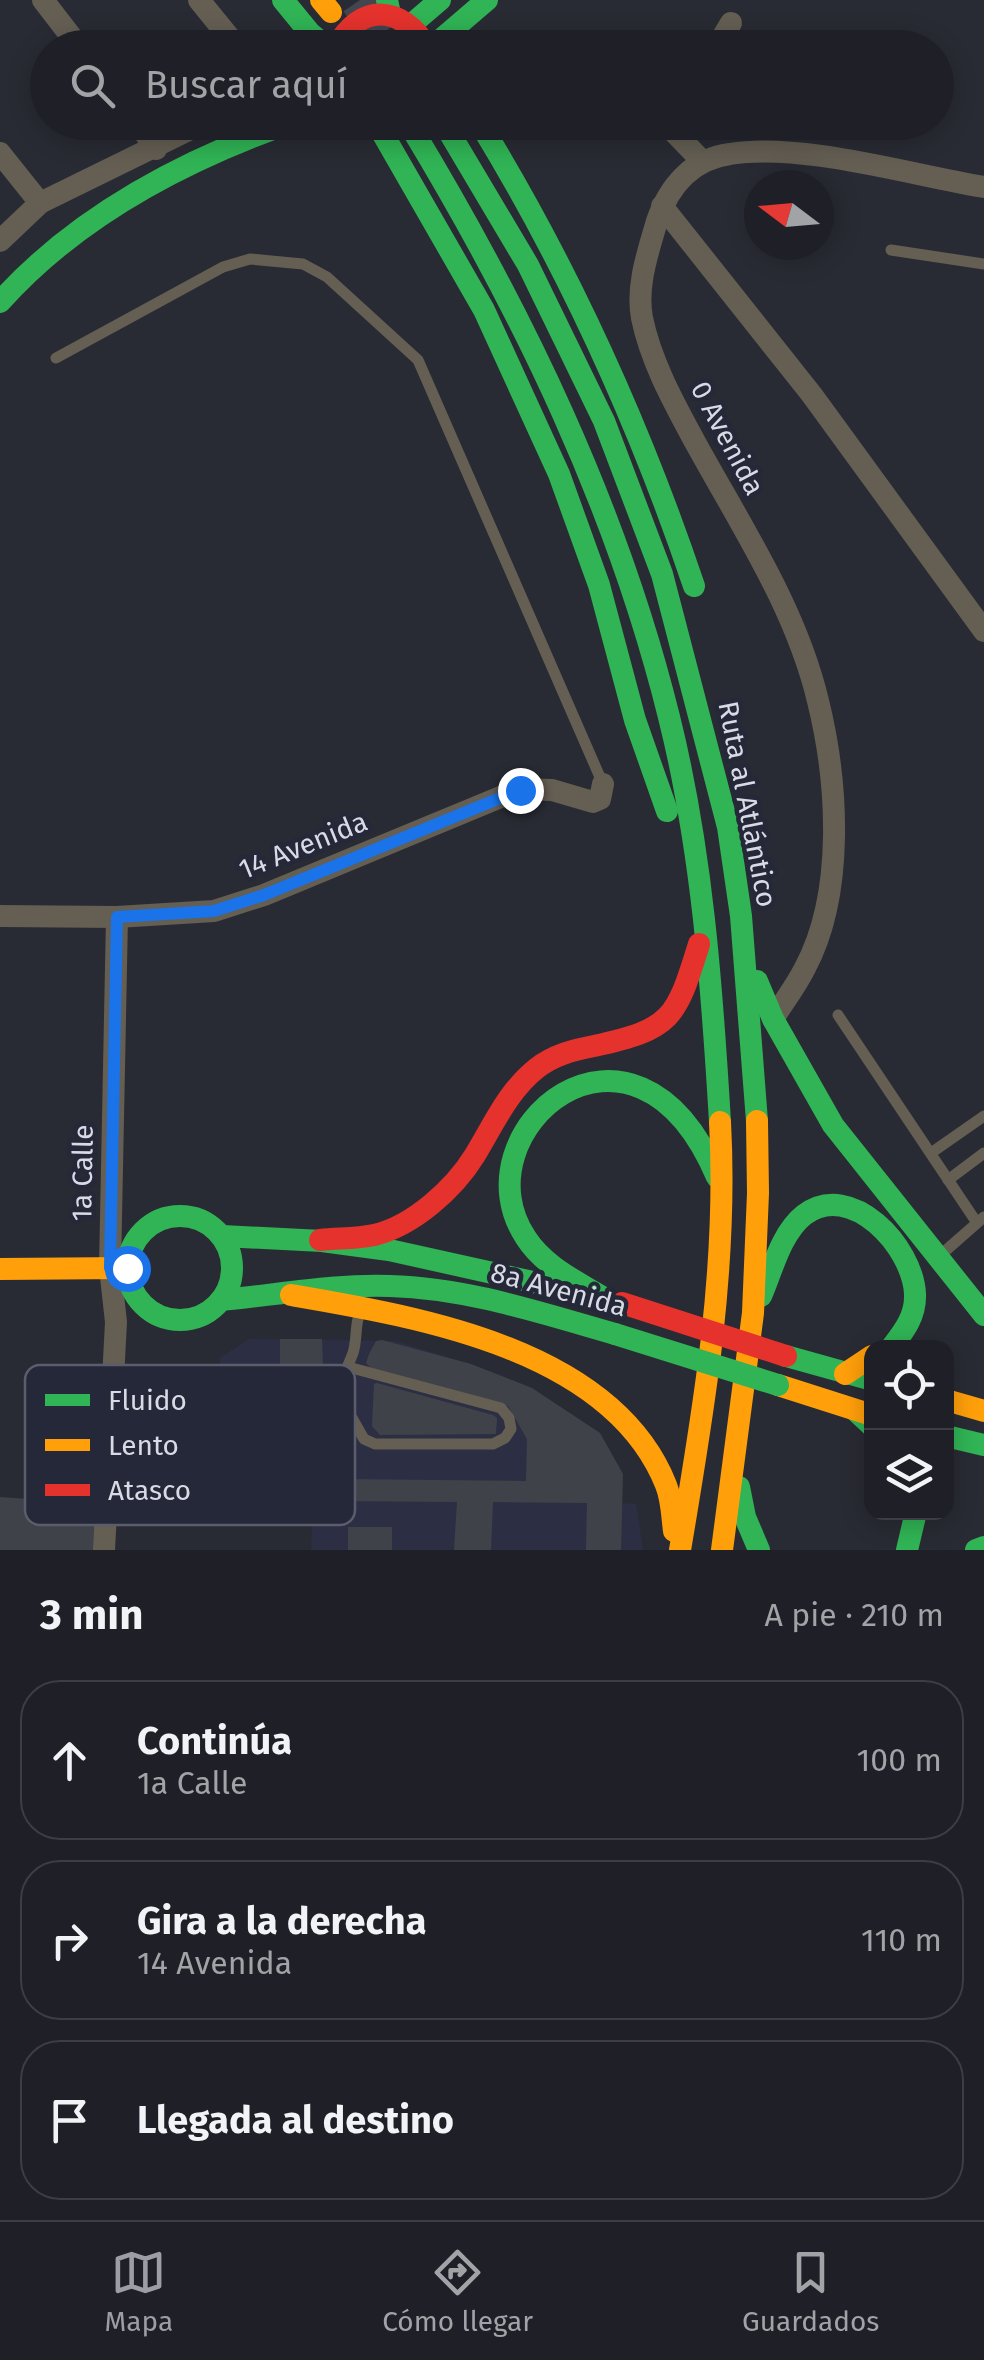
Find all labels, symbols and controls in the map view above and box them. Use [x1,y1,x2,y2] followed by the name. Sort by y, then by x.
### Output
[30,30,954,140] search box
[65,58,120,113] icon: search
[145,62,347,108] text: Buscar aquí
[744,170,834,260] north arrow
[684,376,771,501] street label: 0 Avenida
[711,698,784,910] street label: Ruta al Atlántico
[498,768,544,814] route end
[234,805,372,886] street label: 14 Avenida
[65,1124,100,1222] street label: 1a Calle
[105,1246,151,1292] route start
[487,1256,630,1323] street label: 8a Avenida
[864,1340,954,1520] map controls
[864,1340,954,1430] button: locate
[25,1365,355,1525] legend
[108,1384,187,1417] text: Fluido
[108,1429,179,1462] text: Lento
[864,1430,954,1520] button: layers
[108,1474,191,1507] text: Atasco
[40,1590,143,1640] text: 3 min
[764,1596,944,1634] text: A pie · 210 m
[137,1718,292,1764] text: Continúa
[42,1733,97,1788] icon: ahead
[857,1741,942,1779] text: 100 m
[137,1764,247,1802] text: 1a Calle
[137,1898,427,1944] text: Gira a la derecha
[42,1913,97,1968] icon: right
[861,1921,942,1959] text: 110 m
[137,1944,292,1982] text: 14 Avenida
[42,2093,97,2148] icon: arrive
[137,2097,454,2143] text: Llegada al destino
[105,2245,173,2338] tab: Mapa
[382,2245,533,2338] tab: Cómo llegar
[742,2245,879,2338] tab: Guardados

